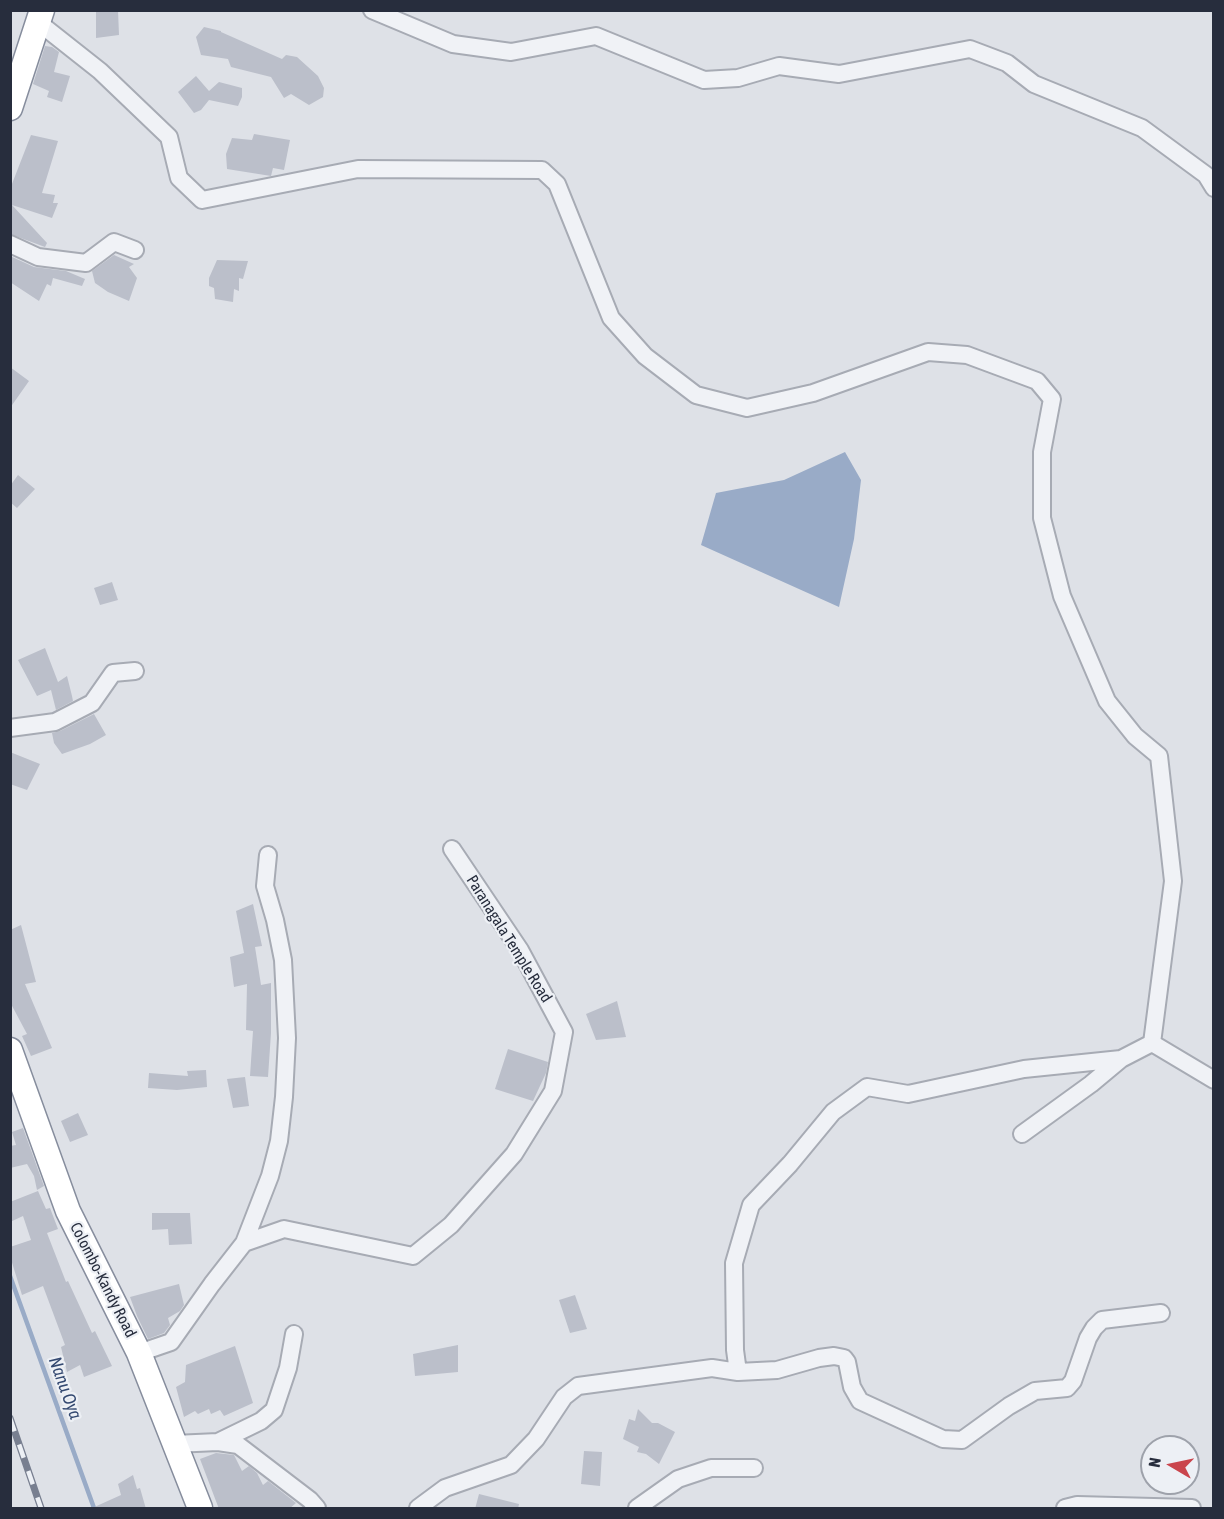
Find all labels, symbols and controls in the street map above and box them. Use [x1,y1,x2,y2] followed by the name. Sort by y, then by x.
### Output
[462,872,556,1006] street label: Paranagala Temple Road
[66,1219,140,1341] street label: Colombo-Kandy Road
[44,1354,86,1422] water label: Nanu Oya
[1140,1435,1200,1495] north arrow
[1145,1456,1164,1469] text: N

